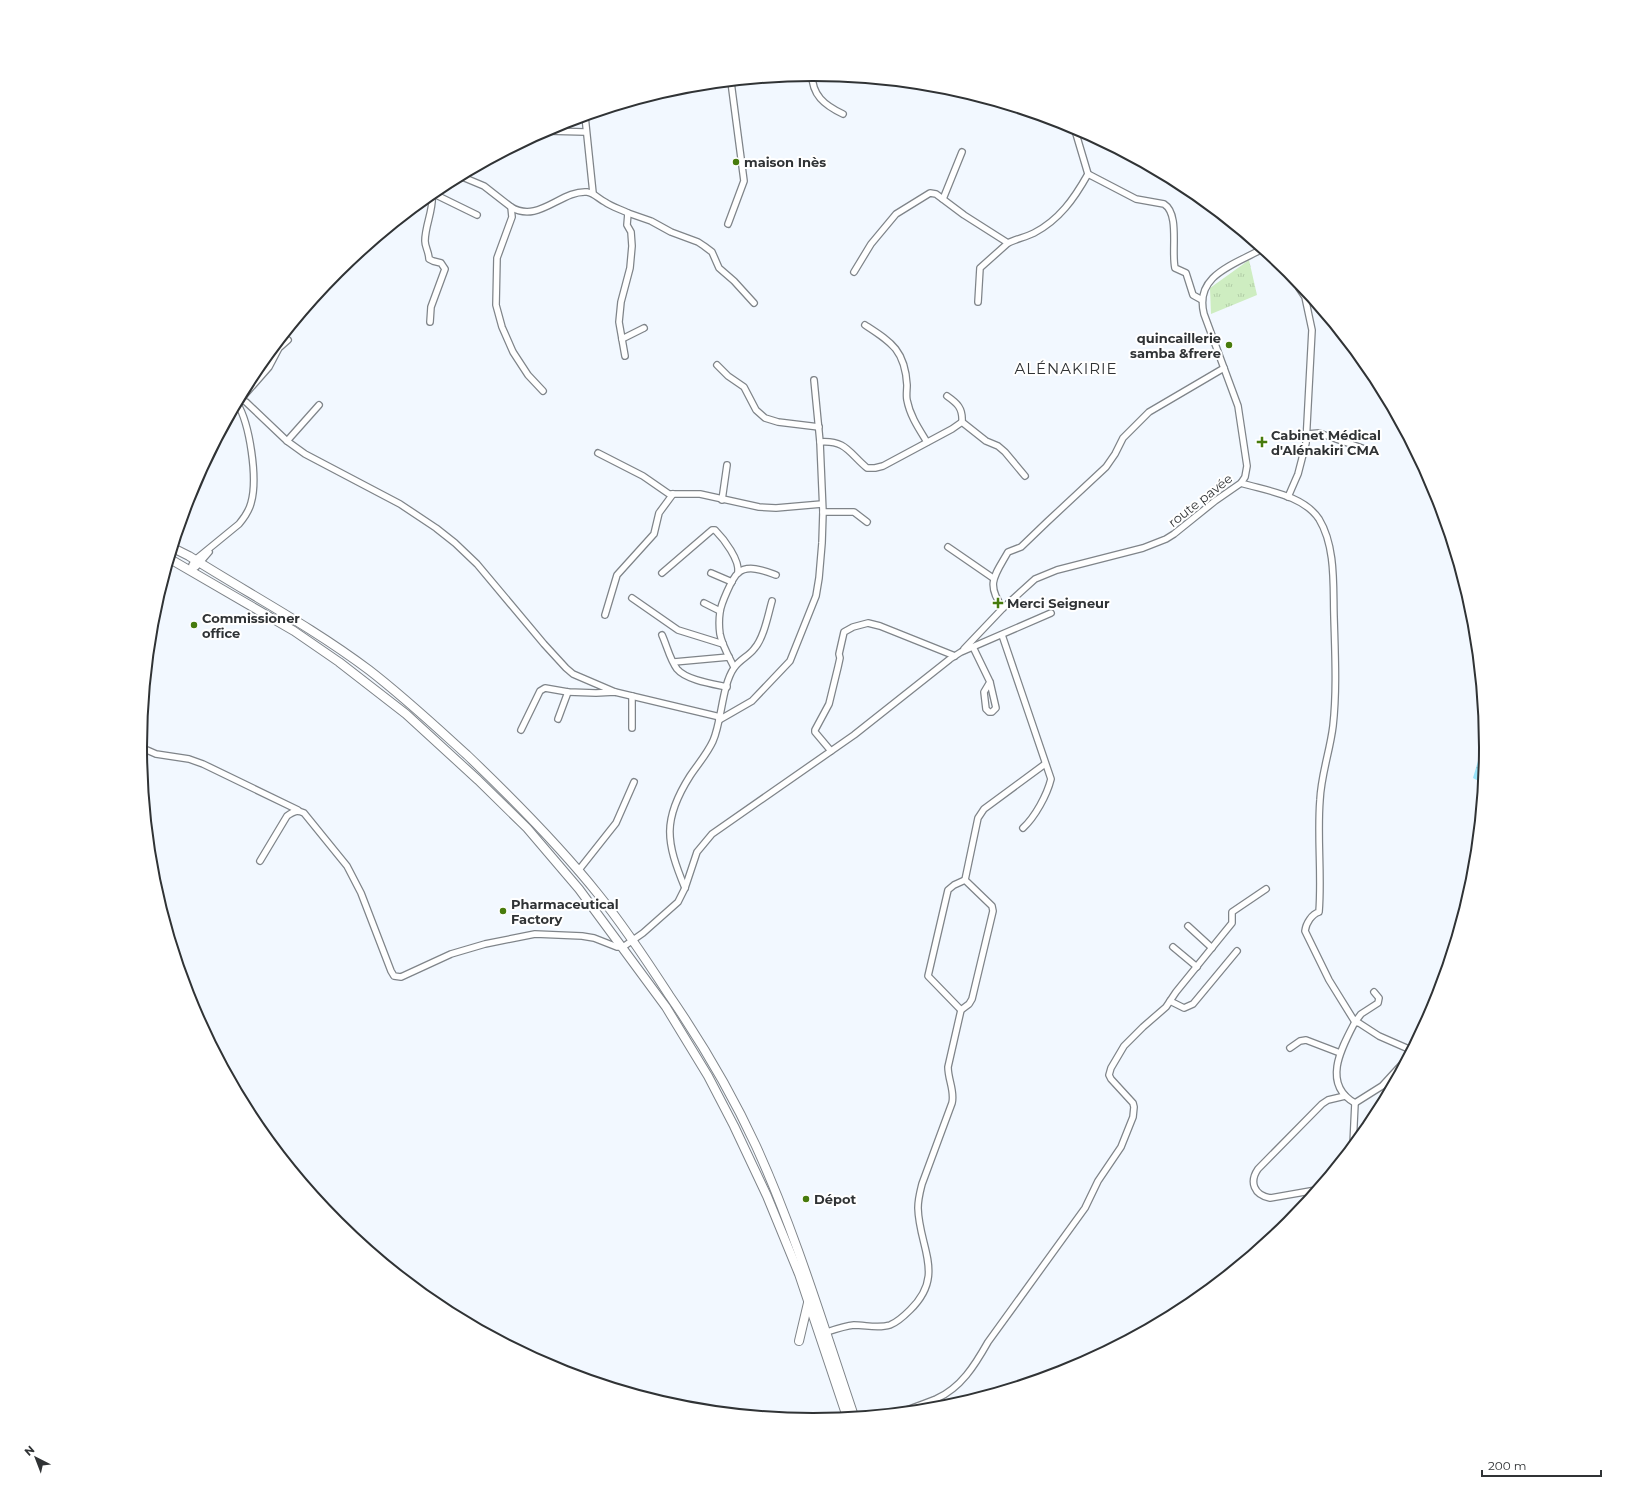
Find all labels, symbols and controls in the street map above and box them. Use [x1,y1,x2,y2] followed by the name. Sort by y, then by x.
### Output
[744,154,826,170] place label: maison Inès
[731,157,741,167] marker: maison Inès
[1130,330,1221,361] place label: quincaillerie samba &frere
[1224,340,1234,350] marker: quincaillerie samba &frere
[1014,359,1118,378] district label: ALÉNAKIRIE
[1271,427,1381,458] place label: Cabinet Médical d'Alénakiri CMA
[1256,436,1268,448] marker: Cabinet Médical d'Alénakiri CMA
[1165,470,1235,530] street label: route pavée
[1007,595,1110,611] place label: Merci Seigneur
[992,597,1004,609] marker: Merci Seigneur
[202,610,300,641] place label: Commissioner office
[189,620,199,630] marker: Commissioner office
[511,896,619,927] place label: Pharmaceutical Factory
[498,906,508,916] marker: Pharmaceutical Factory
[814,1191,856,1207] place label: Dépot
[801,1194,811,1204] marker: Dépot
[16,1438,56,1478] north arrow
[21,1442,37,1459] text: N
[1482,1452,1601,1478] scale bar
[1488,1458,1527,1473] text: 200 m

